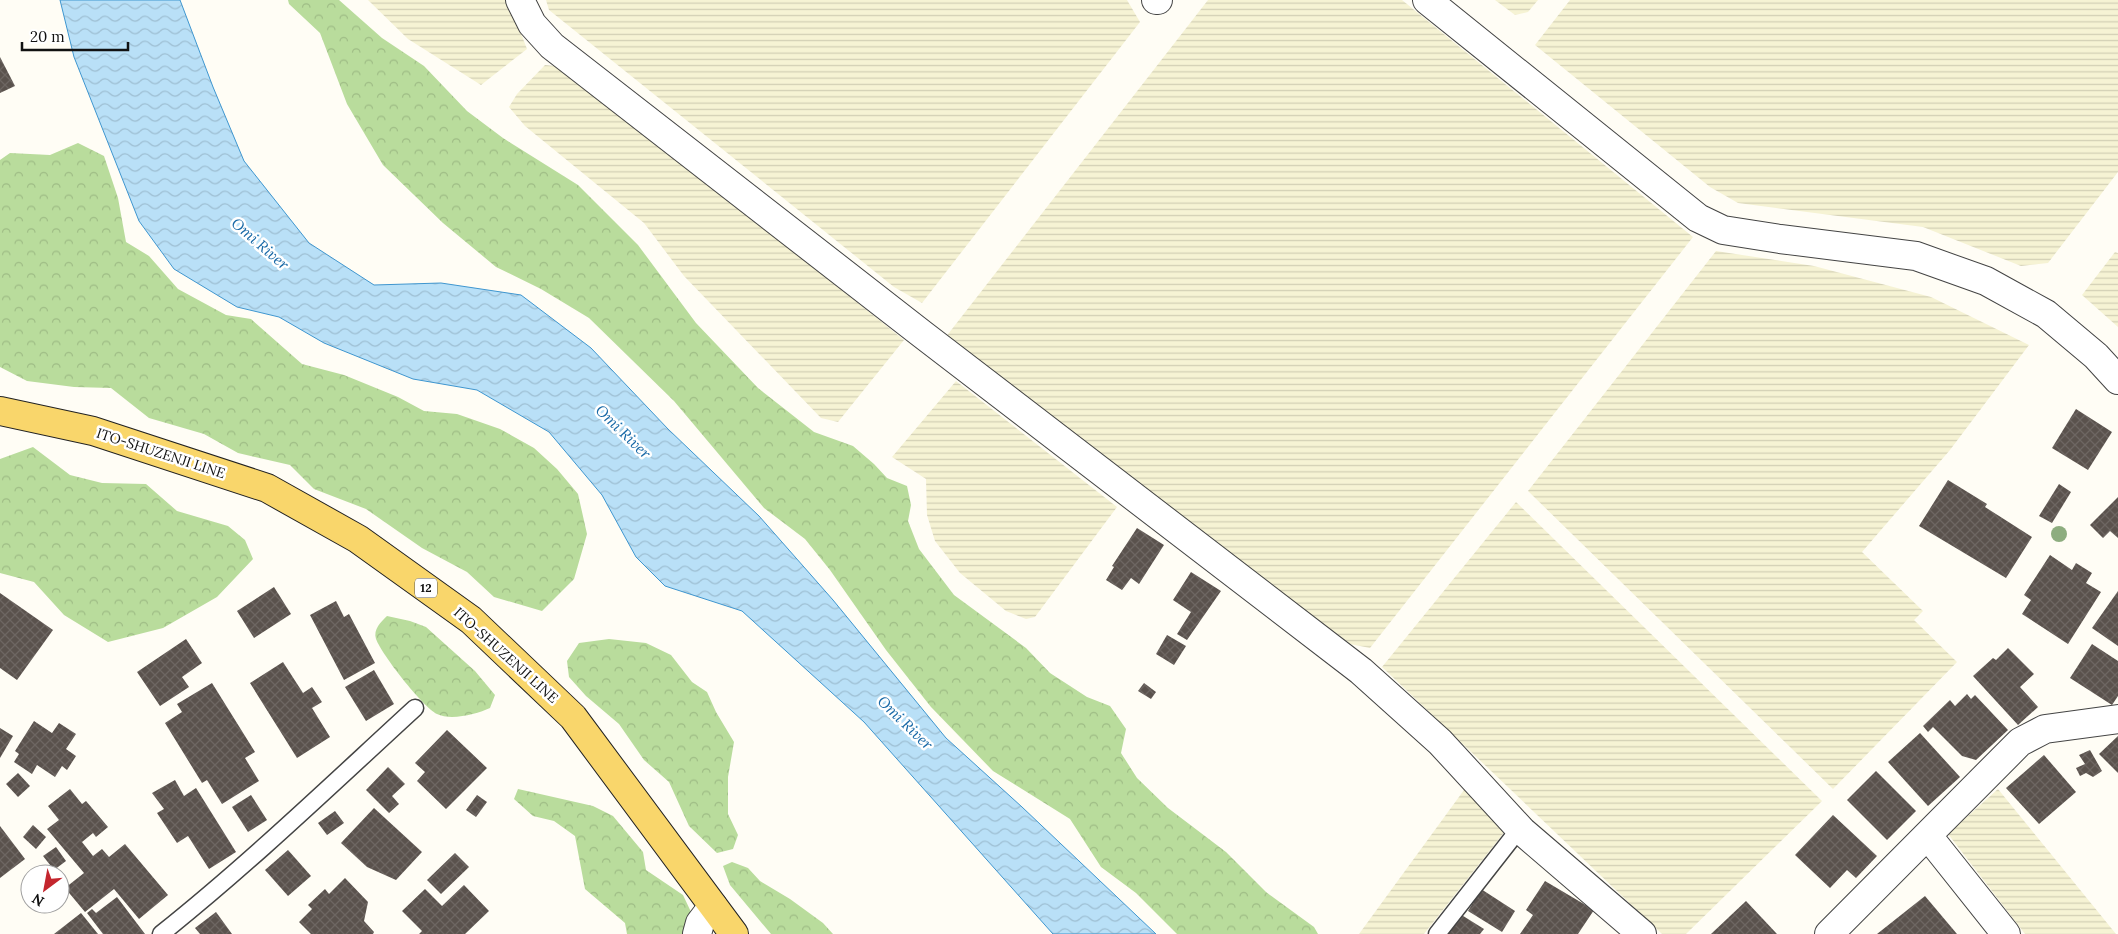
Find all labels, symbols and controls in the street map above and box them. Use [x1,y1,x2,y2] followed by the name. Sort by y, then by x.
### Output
[22,20,129,52] scale bar
[30,27,65,46] text: 20 m
[228,214,293,274] water label: Omi River
[592,401,655,463] water label: Omi River
[94,424,228,482] street label: ITO-SHUZENJI LINE
[415,578,437,598] road number: 12
[450,603,562,707] street label: ITO-SHUZENJI LINE
[874,692,937,754] water label: Omi River
[20,864,70,914] north arrow
[29,889,47,911] text: N

